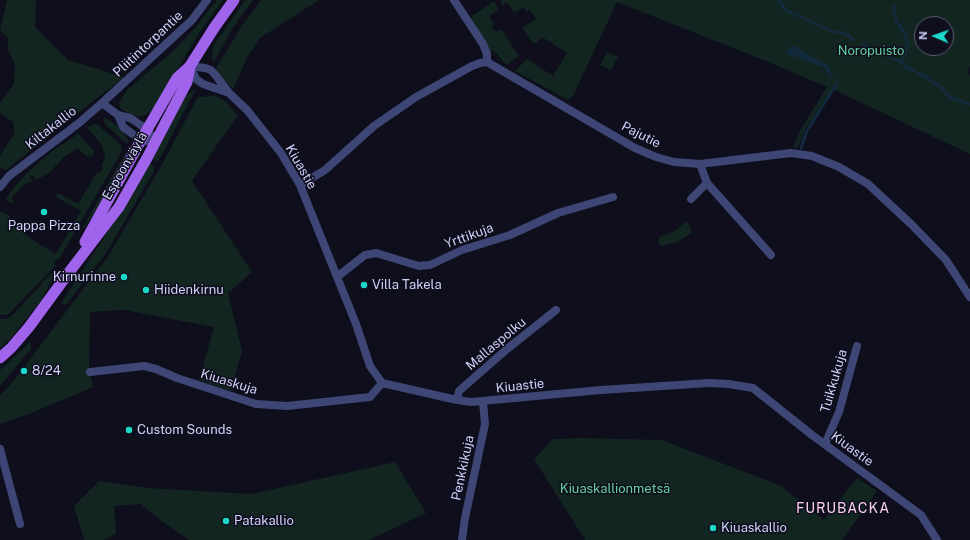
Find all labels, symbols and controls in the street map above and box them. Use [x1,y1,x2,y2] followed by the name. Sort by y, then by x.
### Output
[110,8,186,80] street label: Pliitintorpantie
[914,16,954,56] north arrow
[917,31,929,40] text: N
[838,43,904,59] park label: Noropuisto
[22,103,80,153] street label: Kiltakallio
[619,119,663,151] street label: Pajutie
[99,129,151,203] street label: Espoonväylä
[282,142,320,192] street label: Kiuastie
[39,207,49,217] marker: Pappa Pizza
[8,218,80,234] place label: Pappa Pizza
[443,220,495,252] street label: Yrttikuja
[53,269,116,285] place label: Kirnurinne
[119,272,129,282] marker: Kirnurinne
[372,277,442,293] place label: Villa Takela
[359,280,369,290] marker: Villa Takela
[154,282,224,298] place label: Hiidenkirnu
[141,285,151,295] marker: Hiidenkirnu
[463,314,529,374] street label: Mallaspolku
[818,347,850,415] street label: Tuikkukuja
[32,363,61,379] place label: 8/24
[19,366,29,376] marker: 8/24
[199,366,259,398] street label: Kiuaskuja
[495,376,545,396] street label: Kiuastie
[137,422,232,438] place label: Custom Sounds
[124,425,134,435] marker: Custom Sounds
[828,428,876,470] street label: Kiuastie
[448,434,478,502] street label: Penkkikuja
[560,481,670,497] park label: Kiuaskallionmetsä
[796,501,890,517] district label: FURUBACKA
[234,513,294,529] place label: Patakallio
[221,516,231,526] marker: Patakallio
[721,520,787,536] place label: Kiuaskallio
[708,523,718,533] marker: Kiuaskallio

